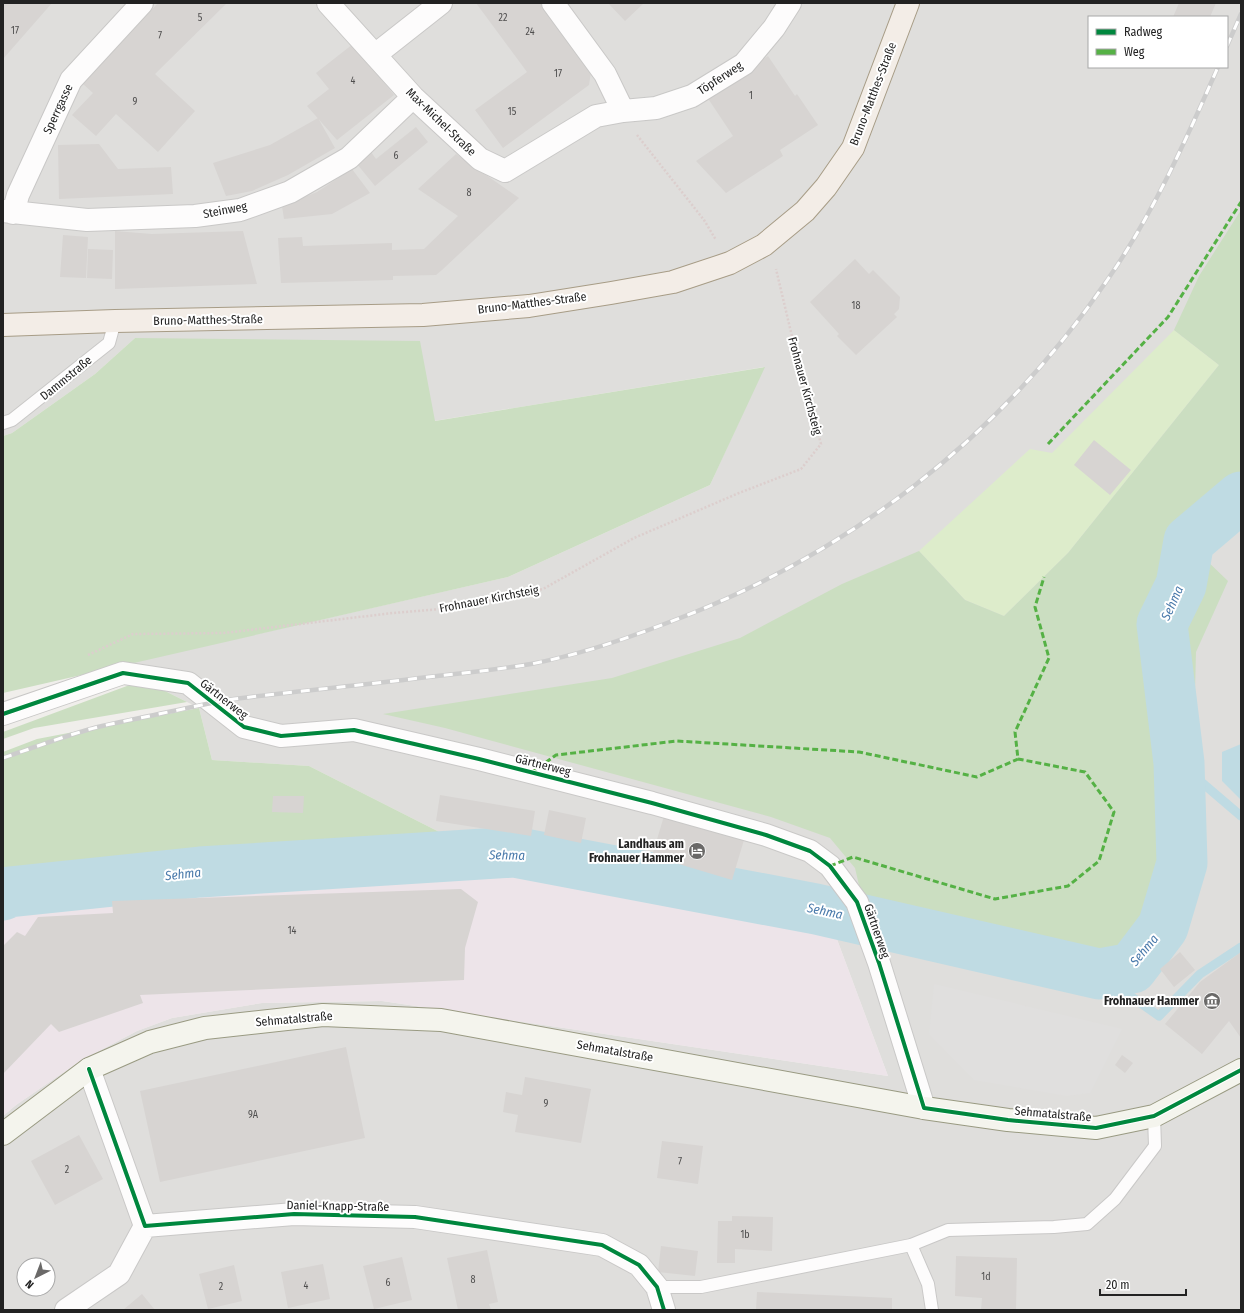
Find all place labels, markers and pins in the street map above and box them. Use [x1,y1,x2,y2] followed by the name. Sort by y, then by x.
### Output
[589,837,685,865] place label: Landhaus am Frohnauer Hammer
[687,841,707,861] hotel icon: Landhaus am Frohnauer Hammer
[1202,991,1222,1011] museum icon: Frohnauer Hammer
[1104,994,1200,1008] place label: Frohnauer Hammer

